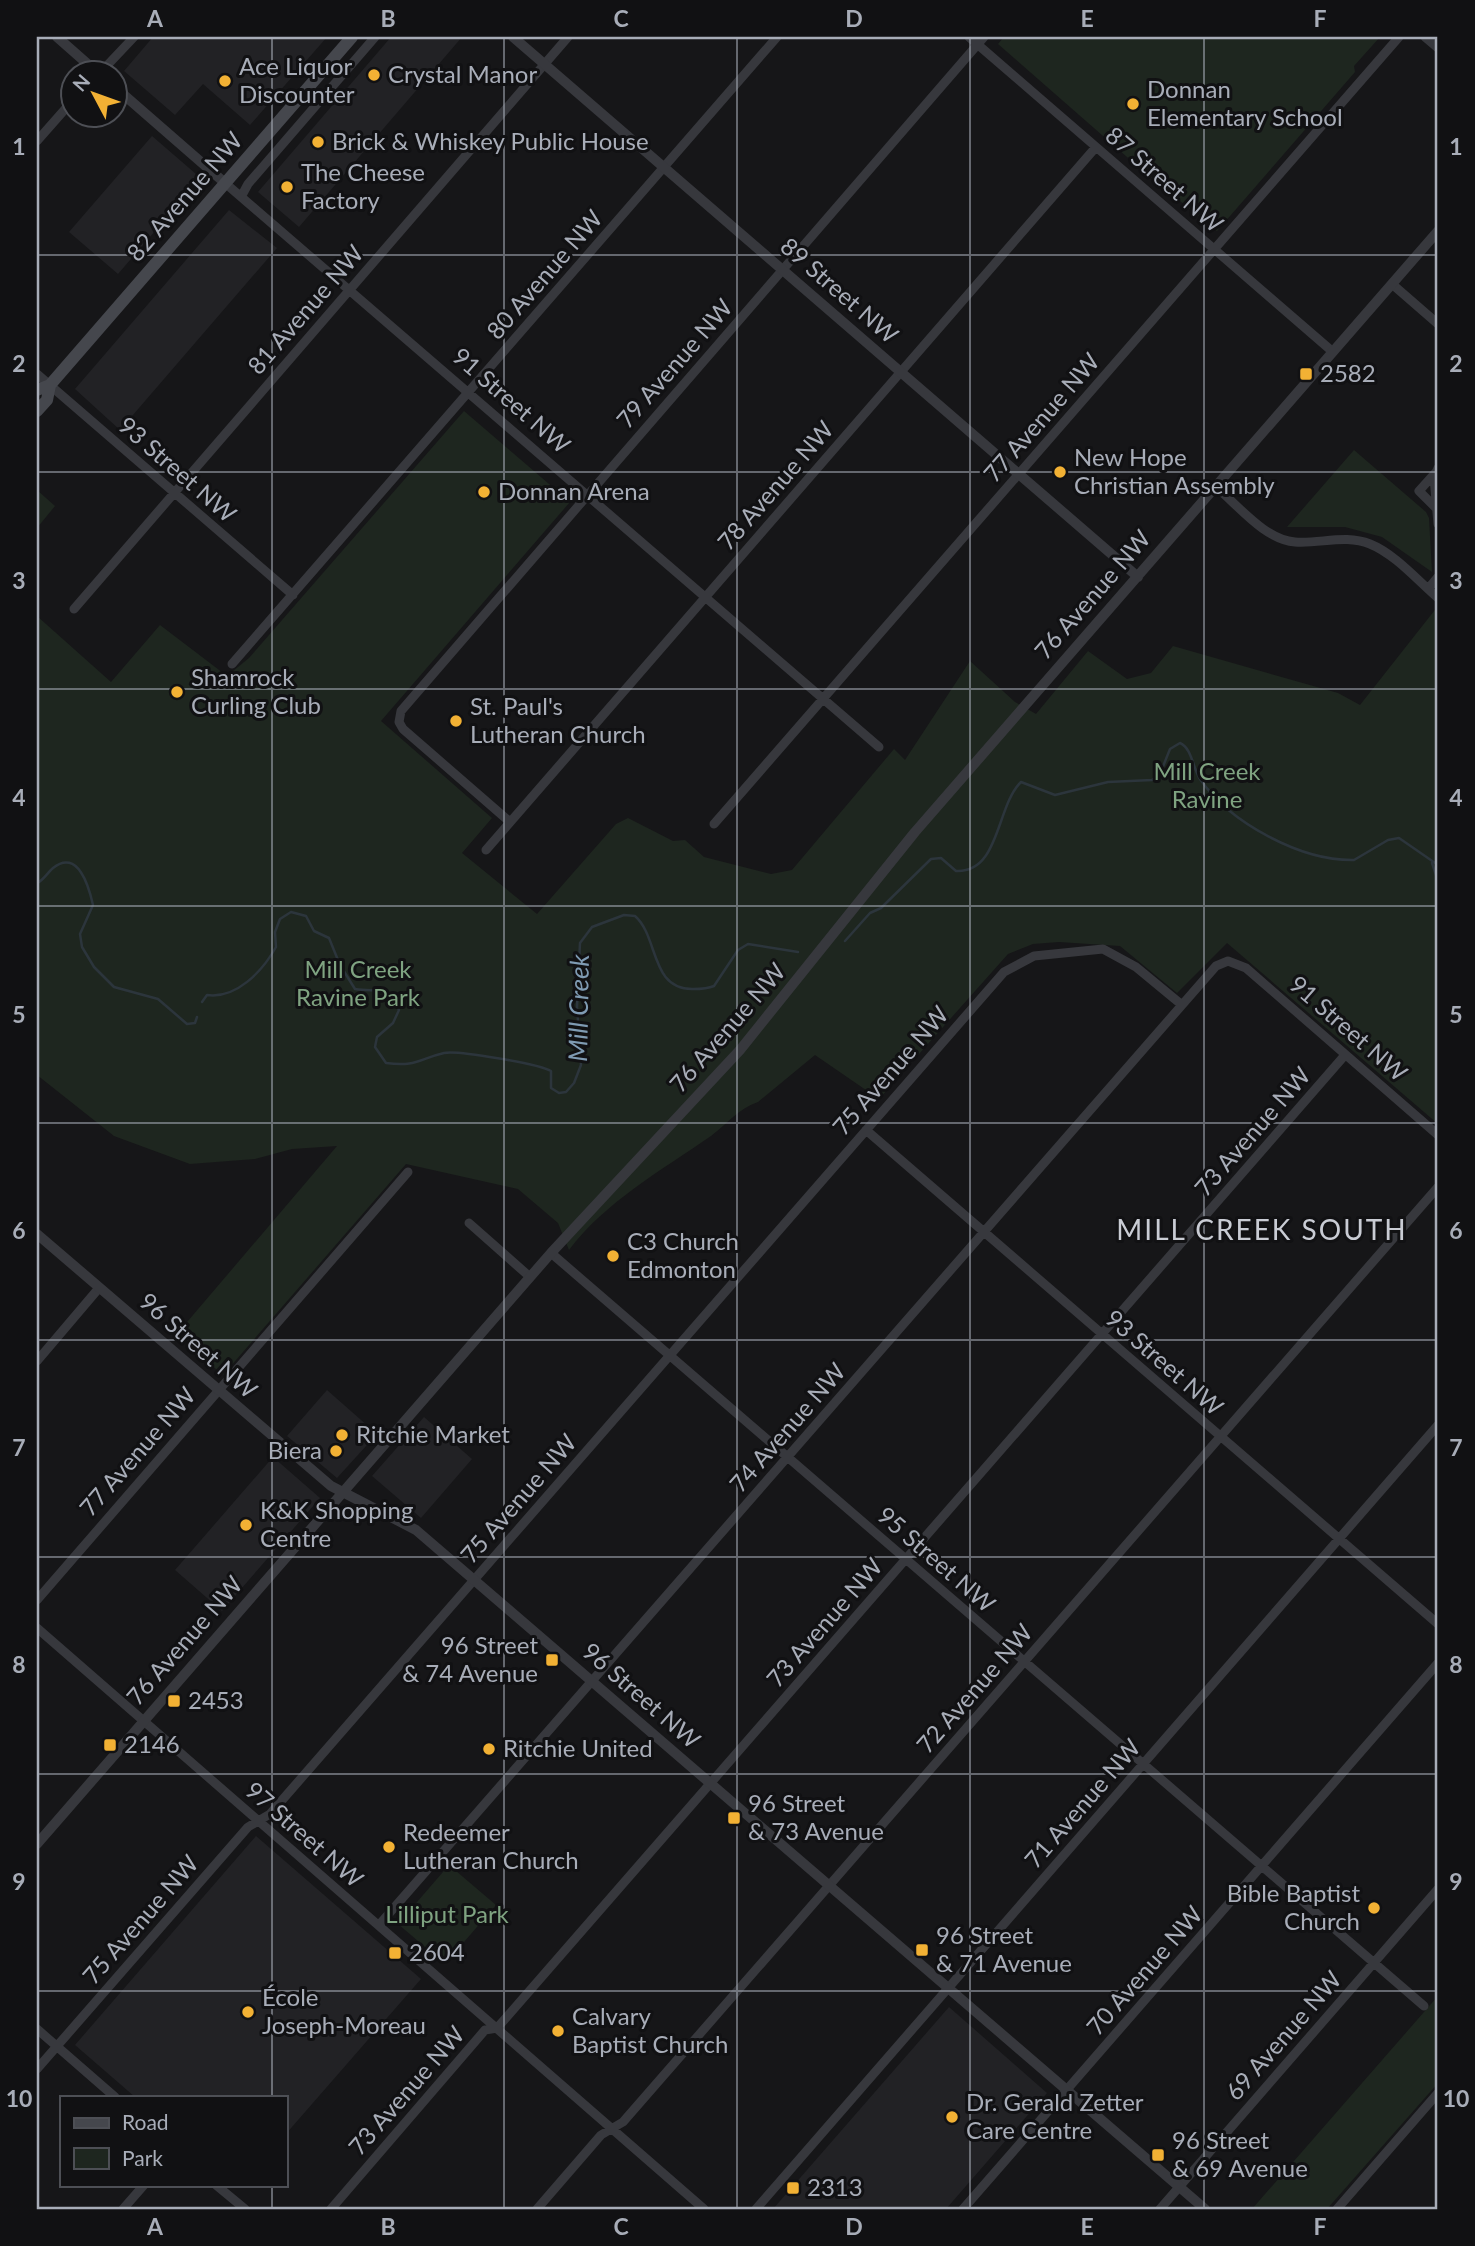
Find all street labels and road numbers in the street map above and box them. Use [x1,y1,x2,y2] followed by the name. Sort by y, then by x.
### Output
[1100,120,1230,238] street label: 87 Street NW
[120,125,248,267] street label: 82 Avenue NW
[480,203,608,345] street label: 80 Avenue NW
[775,231,905,349] street label: 89 Street NW
[241,238,369,380] street label: 81 Avenue NW
[610,292,738,434] street label: 79 Avenue NW
[447,341,577,459] street label: 91 Street NW
[977,346,1105,488] street label: 77 Avenue NW
[113,410,243,528] street label: 93 Street NW
[711,414,839,556] street label: 78 Avenue NW
[1028,523,1156,665] street label: 76 Avenue NW
[663,956,791,1098] street label: 76 Avenue NW
[1284,969,1414,1087] street label: 91 Street NW
[826,999,954,1141] street label: 75 Avenue NW
[1188,1060,1316,1202] street label: 73 Avenue NW
[134,1286,264,1404] street label: 96 Street NW
[1100,1303,1230,1421] street label: 93 Street NW
[723,1356,851,1498] street label: 74 Avenue NW
[73,1380,201,1522] street label: 77 Avenue NW
[454,1427,582,1569] street label: 75 Avenue NW
[872,1500,1002,1618] street label: 95 Street NW
[760,1551,888,1693] street label: 73 Avenue NW
[120,1569,248,1711] street label: 76 Avenue NW
[910,1617,1038,1759] street label: 72 Avenue NW
[577,1636,707,1754] street label: 96 Street NW
[1018,1732,1146,1874] street label: 71 Avenue NW
[240,1775,370,1893] street label: 97 Street NW
[76,1848,204,1990] street label: 75 Avenue NW
[1080,1899,1208,2041] street label: 70 Avenue NW
[1219,1964,1347,2106] street label: 69 Avenue NW
[342,2019,470,2161] street label: 73 Avenue NW

